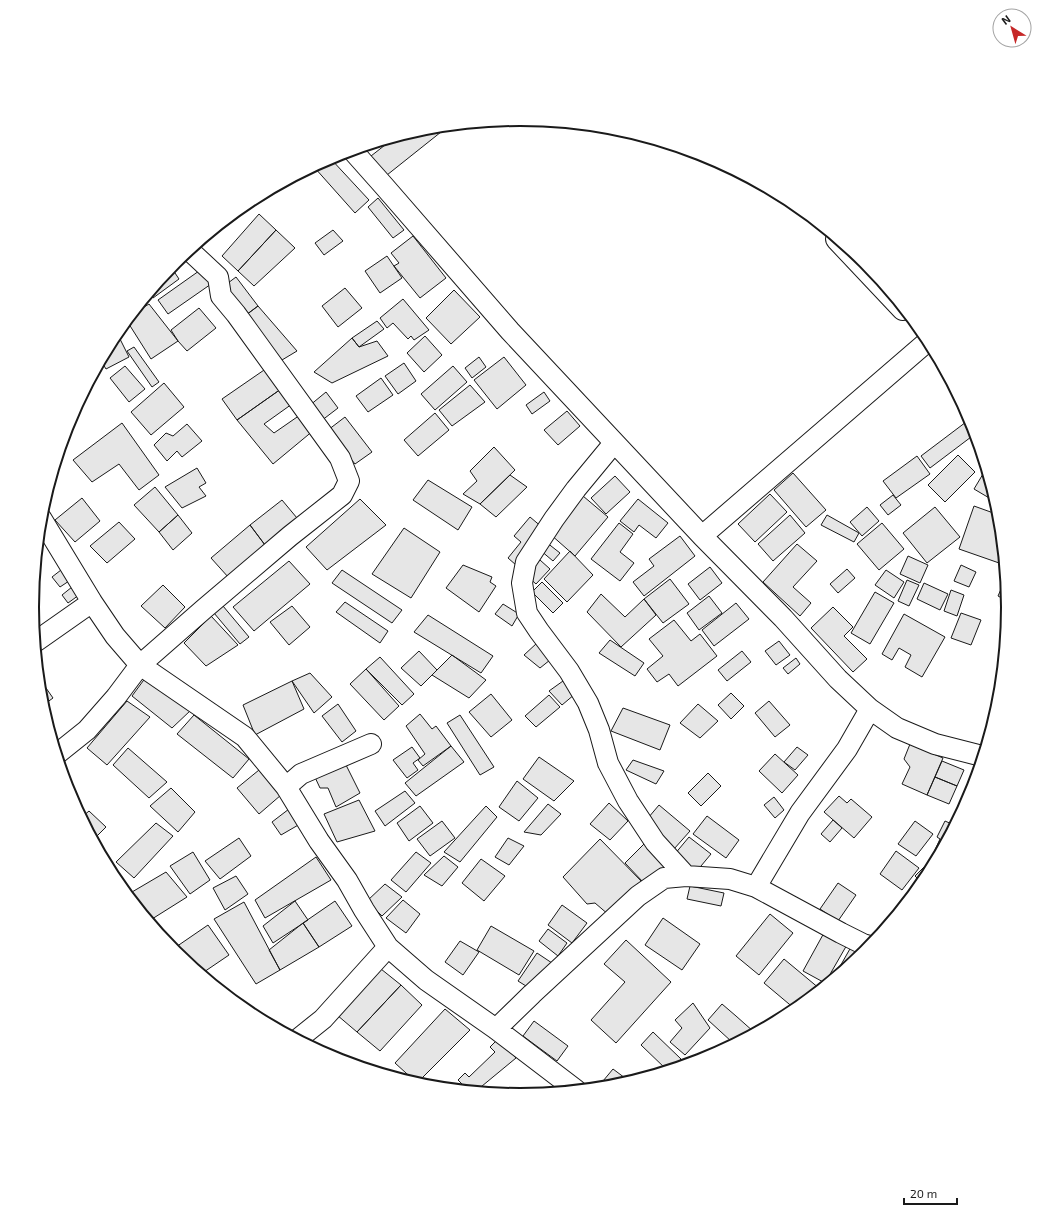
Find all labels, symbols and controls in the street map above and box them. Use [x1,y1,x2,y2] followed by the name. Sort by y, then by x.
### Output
[992,8,1032,48] north arrow
[999,12,1013,27] text: N
[904,1180,957,1206] scale bar
[910,1186,937,1200] text: 20 m

